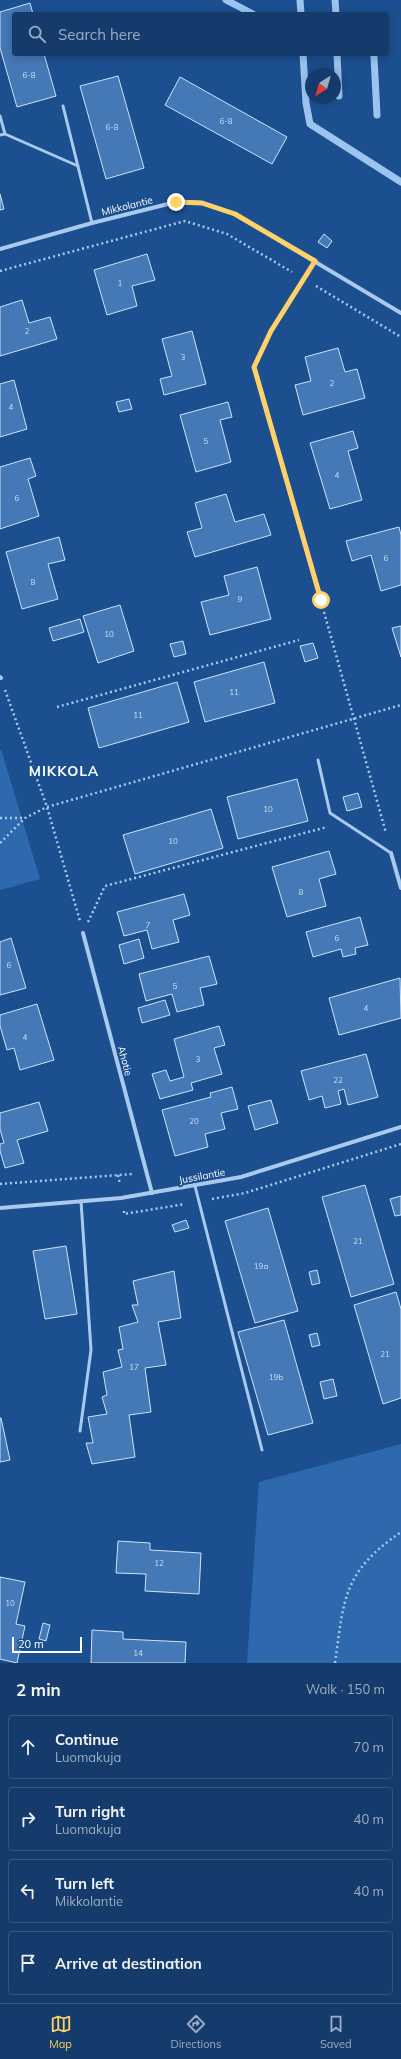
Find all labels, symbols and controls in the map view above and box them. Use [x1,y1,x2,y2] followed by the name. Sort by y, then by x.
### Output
[12,12,389,56] search box
[26,23,48,45] icon: search
[58,25,140,44] text: Search here
[305,68,341,104] north arrow
[22,70,36,80] house number: 6-8
[219,116,233,126] house number: 6-8
[105,122,119,132] house number: 6-8
[100,193,154,219] street label: Mikkolantie
[167,193,185,211] route end
[118,278,123,288] house number: 1
[25,326,30,336] house number: 2
[181,352,186,362] house number: 3
[330,378,335,388] house number: 2
[9,402,14,412] house number: 4
[204,436,209,446] house number: 5
[335,470,340,480] house number: 4
[15,493,20,503] house number: 6
[384,553,389,563] house number: 6
[31,577,36,587] house number: 8
[312,591,330,609] route start
[238,594,243,604] house number: 9
[104,629,114,639] house number: 10
[229,687,239,697] house number: 11
[133,710,143,720] house number: 11
[29,762,99,780] district label: MIKKOLA
[263,804,273,814] house number: 10
[168,836,178,846] house number: 10
[299,887,304,897] house number: 8
[146,920,151,930] house number: 7
[335,933,340,943] house number: 6
[7,960,12,970] house number: 6
[173,981,178,991] house number: 5
[364,1003,369,1013] house number: 4
[23,1032,28,1042] house number: 4
[115,1045,135,1077] street label: Ahotie
[196,1054,201,1064] house number: 3
[333,1075,343,1085] house number: 22
[189,1116,199,1126] house number: 20
[178,1166,226,1186] street label: Jussilantie
[353,1236,363,1246] house number: 21
[254,1261,268,1271] house number: 19a
[380,1349,390,1359] house number: 21
[129,1362,139,1372] house number: 17
[269,1372,283,1382] house number: 19b
[154,1558,164,1568] house number: 12
[5,1598,15,1608] house number: 10
[12,1635,82,1654] scale bar
[18,1637,44,1651] text: 20 m
[133,1648,143,1658] house number: 14
[16,1679,61,1700] text: 2 min
[306,1681,385,1697] text: Walk · 150 m
[55,1730,118,1749] text: Continue
[17,1736,39,1758] icon: ahead
[354,1739,384,1755] text: 70 m
[55,1749,121,1765] text: Luomakuja
[55,1802,125,1821] text: Turn right
[17,1808,39,1830] icon: right
[354,1811,384,1827] text: 40 m
[55,1821,121,1837] text: Luomakuja
[55,1874,114,1893] text: Turn left
[17,1880,39,1902] icon: left
[354,1883,384,1899] text: 40 m
[55,1893,123,1909] text: Mikkolantie
[17,1952,39,1974] icon: arrive
[55,1954,202,1973] text: Arrive at destination
[49,2013,72,2051] tab: Map
[171,2013,221,2051] tab: Directions
[320,2013,352,2051] tab: Saved

